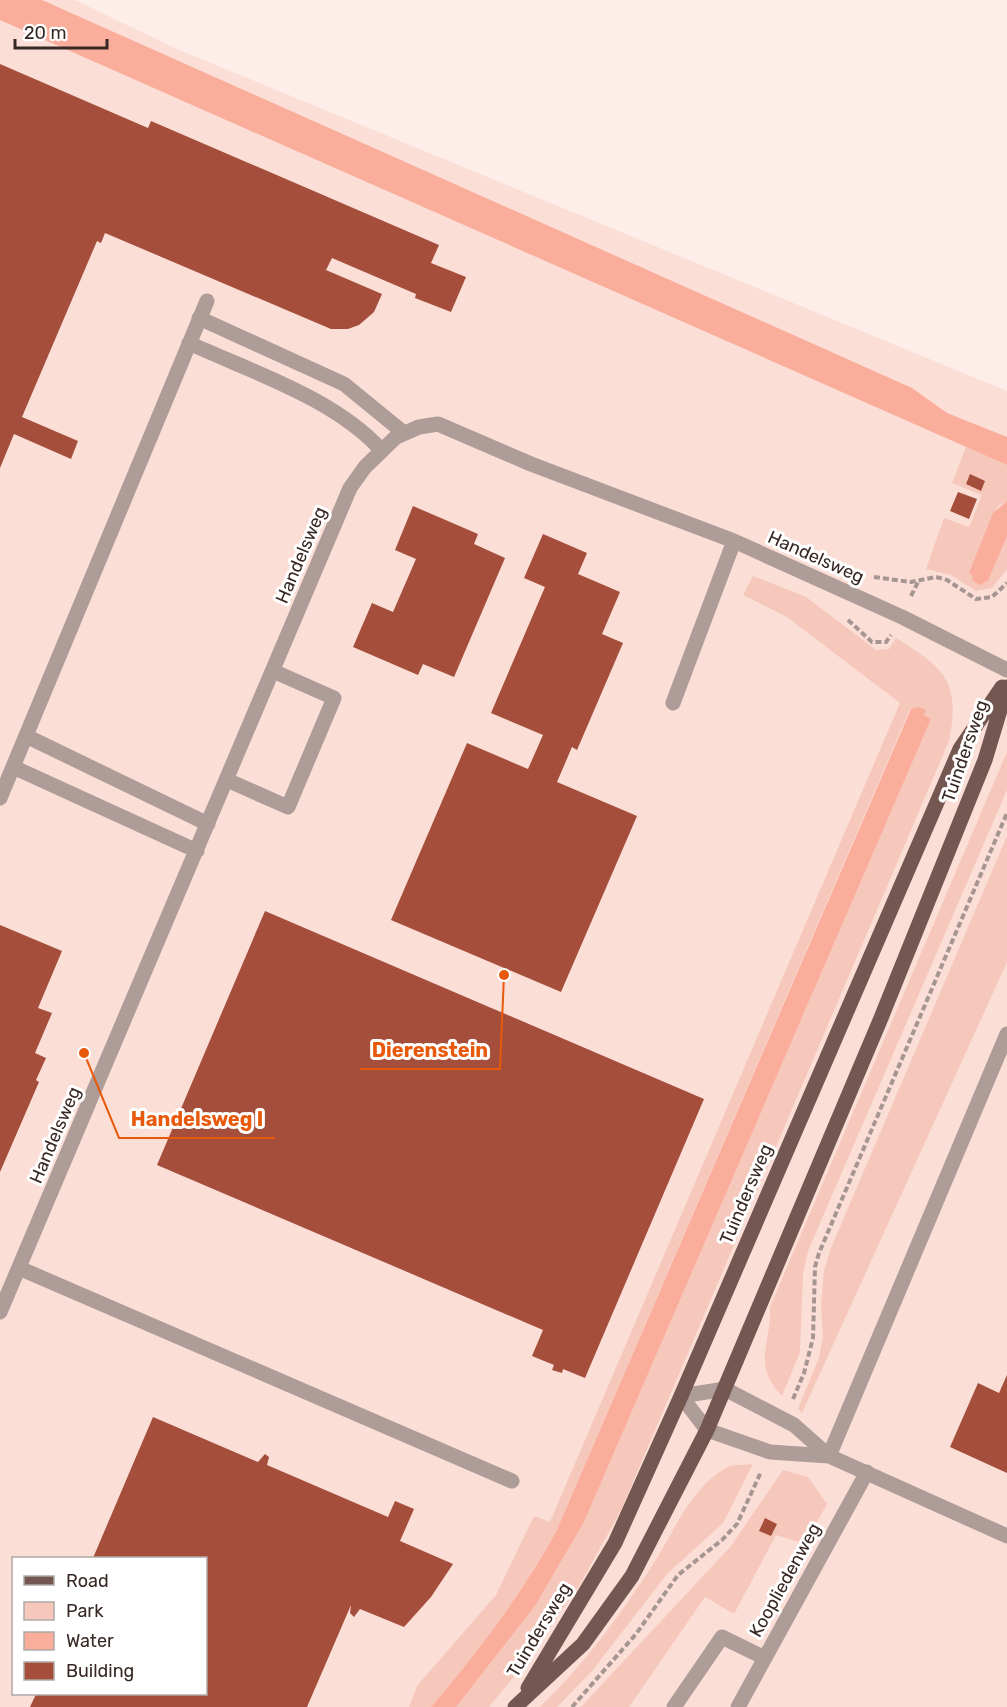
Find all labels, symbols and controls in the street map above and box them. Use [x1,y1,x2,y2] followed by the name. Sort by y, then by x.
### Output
[15,12,106,50] scale bar
[24,22,66,44] text: 20 m
[271,503,331,607] street label: Handelsweg
[765,526,867,588] street label: Handelsweg
[937,697,993,805] street label: Tuindersweg
[360,1031,500,1069] callout: Dierenstein
[372,1038,488,1062] text: Dierenstein
[25,1083,85,1187] street label: Handelsweg
[119,1100,275,1138] callout: Handelsweg I
[131,1107,263,1131] text: Handelsweg I
[715,1141,777,1247] street label: Tuindersweg
[745,1519,825,1641] street label: Koopliedenweg
[12,1557,207,1695] legend
[66,1570,109,1592] text: Road
[502,1579,576,1681] street label: Tuindersweg
[66,1600,104,1622] text: Park
[66,1630,114,1652] text: Water
[66,1660,134,1682] text: Building

